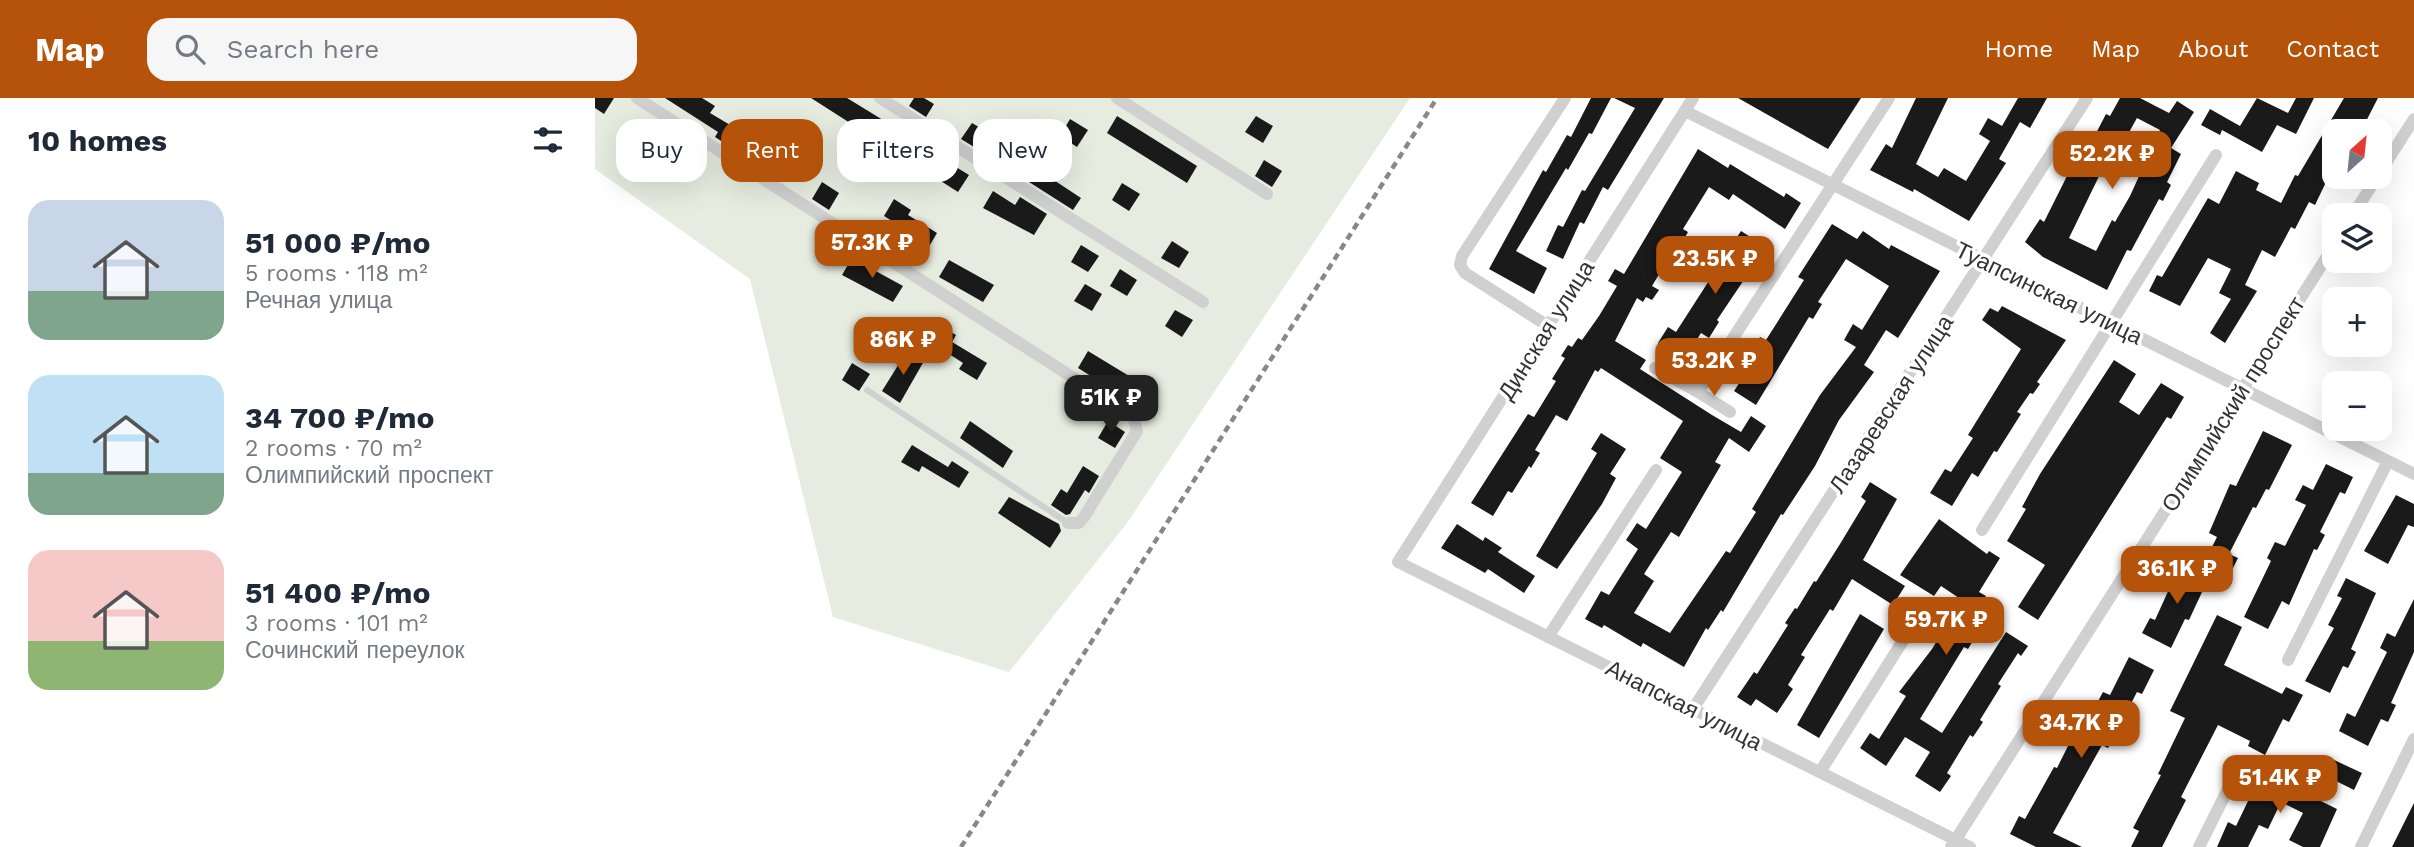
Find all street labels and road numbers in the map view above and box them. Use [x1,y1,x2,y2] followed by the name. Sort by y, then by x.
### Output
[1951,236,2147,351] street label: Туапсинская улица
[1493,255,1600,405] street label: Динская улица
[2156,291,2311,517] street label: Олимпийский проспект
[1824,310,1959,498] street label: Лазаревская улица
[1601,654,1767,757] street label: Анапская улица

